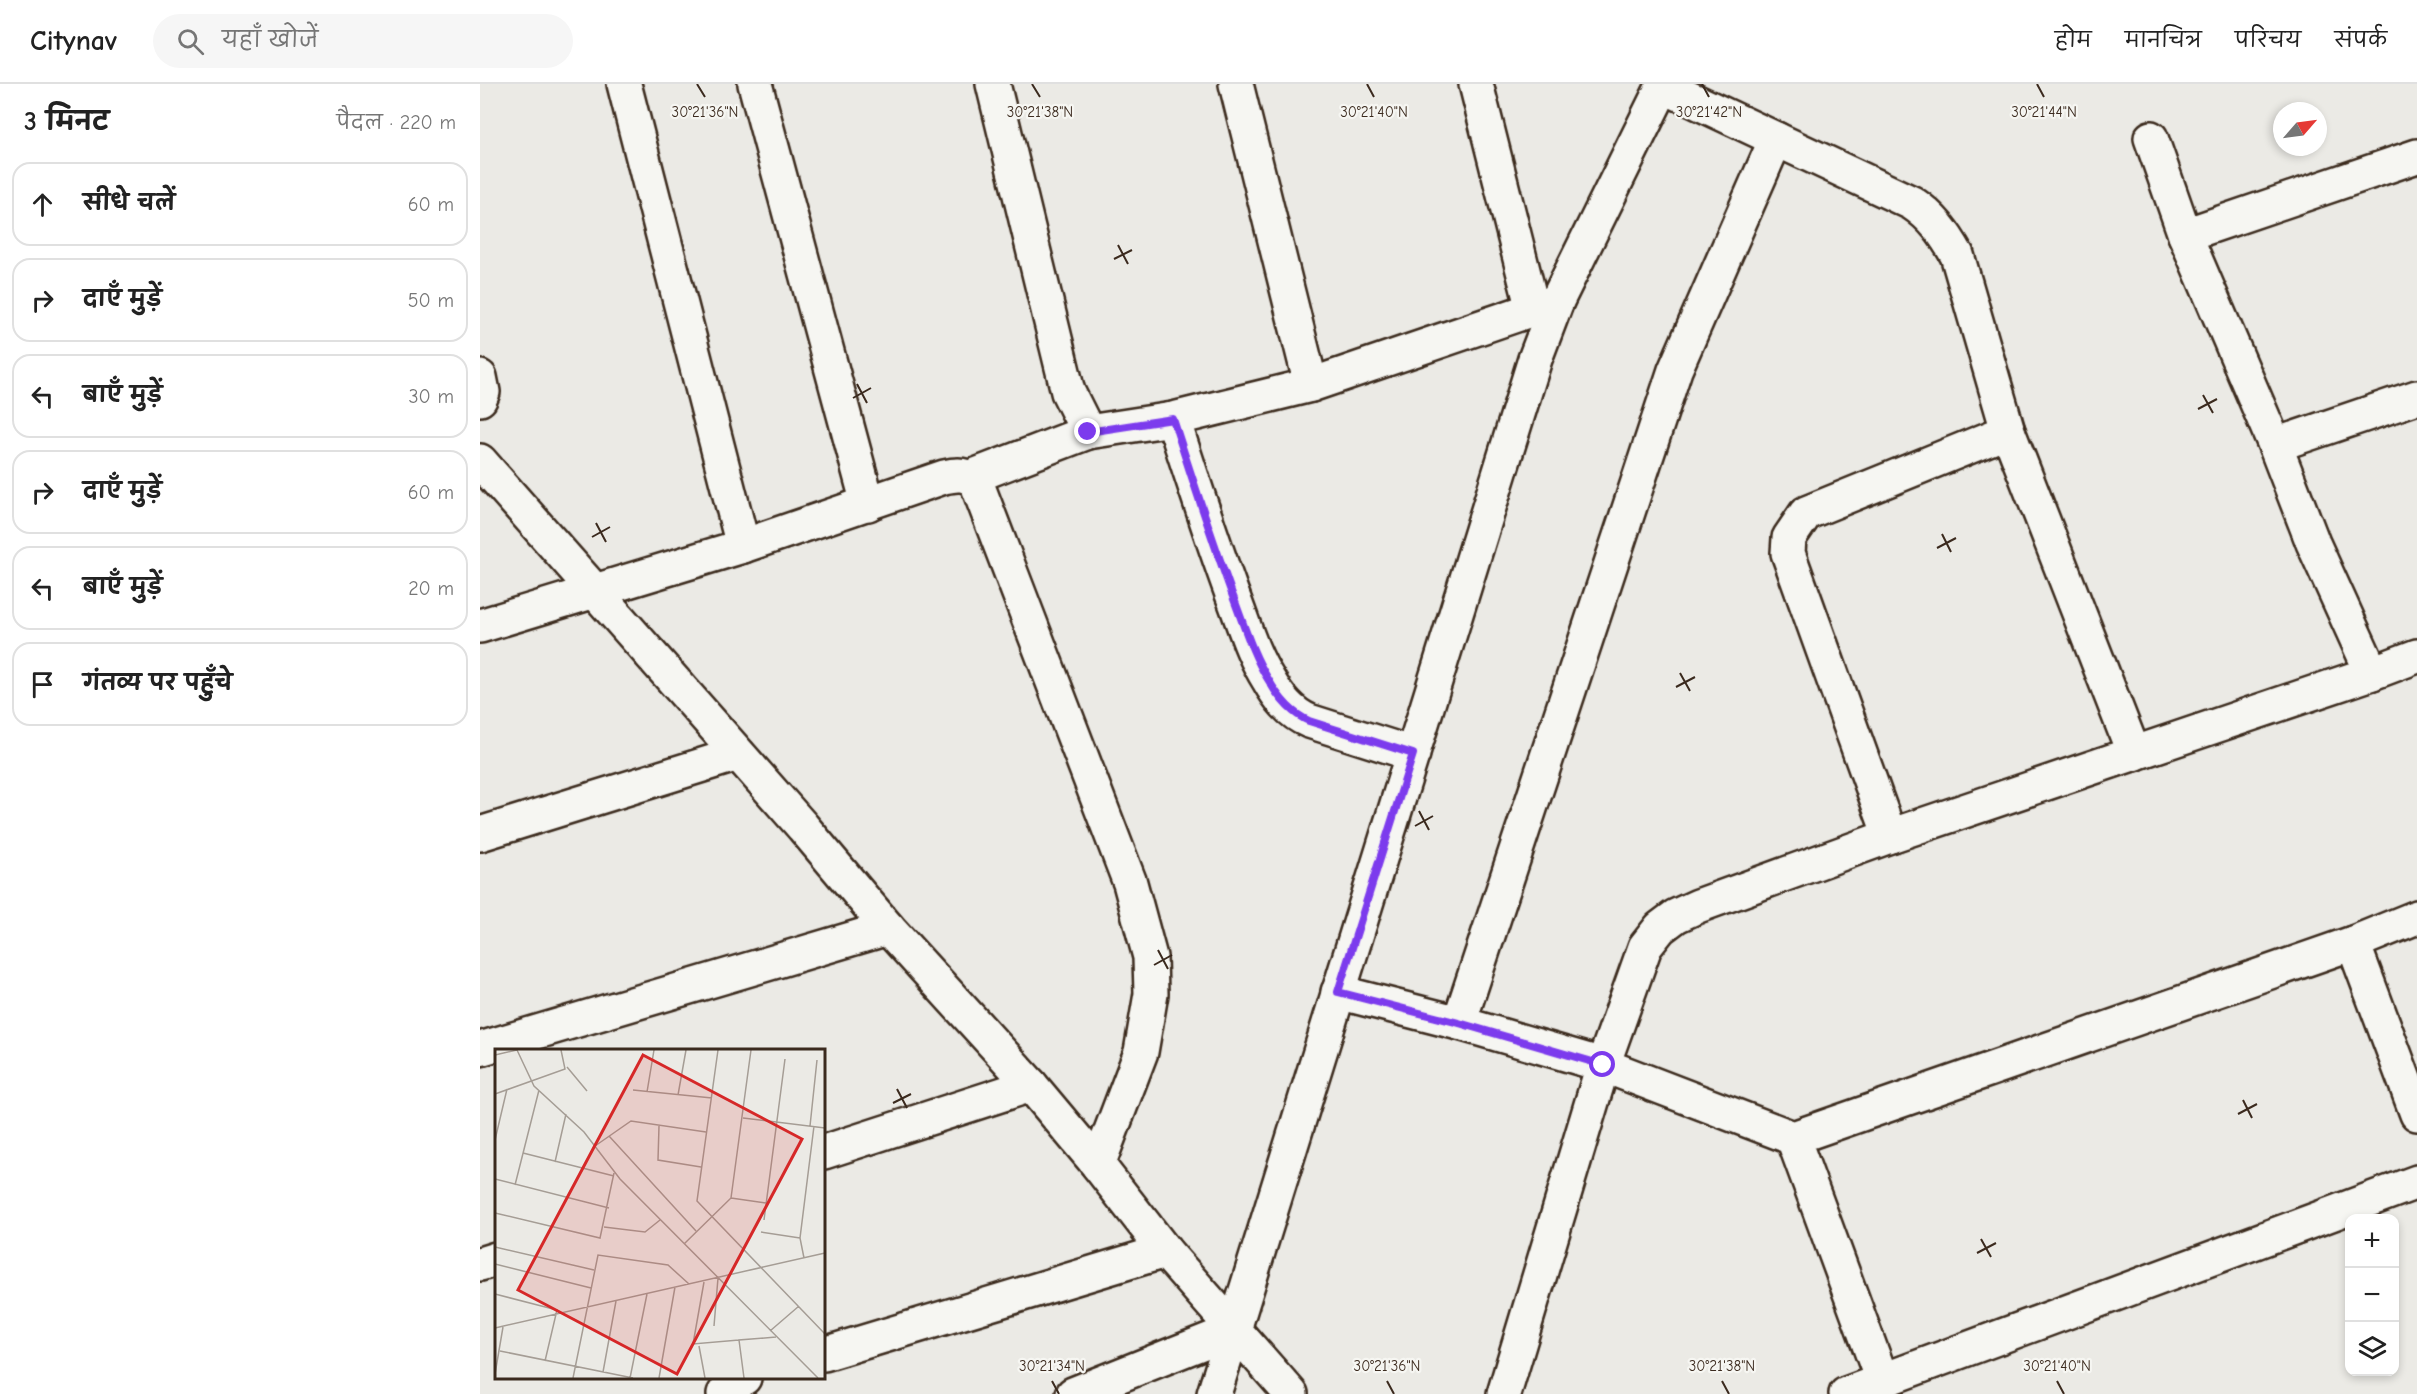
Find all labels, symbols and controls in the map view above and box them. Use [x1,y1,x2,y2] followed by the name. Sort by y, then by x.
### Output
[153,14,573,68] search box
[30,25,117,57] text: Citynav
[174,25,207,58] icon: search
[222,27,318,53] text: यहाँ खोजें
[2055,28,2092,52] text: होम
[2125,28,2202,52] text: मानचित्र
[2235,28,2301,52] text: परिचय
[2334,28,2387,52] text: संपर्क
[2273,102,2327,156] north arrow
[672,103,738,121] text: 30°21'36"N
[1007,103,1073,121] text: 30°21'38"N
[1340,103,1408,121] text: 30°21'40"N
[1676,103,1742,121] text: 30°21'42"N
[2011,103,2077,121] text: 30°21'44"N
[24,107,109,137] text: 3 मिनट
[337,111,456,134] text: पैदल · 220 m
[26,188,59,221] icon: ahead
[83,190,175,216] text: सीधे चलें
[408,193,454,216] text: 60 m
[26,284,59,317] icon: right
[83,286,162,312] text: दाएँ मुड़ें
[408,289,454,312] text: 50 m
[26,380,59,413] icon: left
[83,382,162,408] text: बाएँ मुड़ें
[408,385,454,408] text: 30 m
[1074,418,1100,444] route end
[26,476,59,509] icon: right
[83,478,162,504] text: दाएँ मुड़ें
[408,481,454,504] text: 60 m
[26,572,59,605] icon: left
[83,574,162,600] text: बाएँ मुड़ें
[408,577,454,600] text: 20 m
[26,668,59,701] icon: arrive
[83,670,232,696] text: गंतव्य पर पहुँचे
[495,1049,825,1379] inset map
[1589,1051,1615,1077] route start
[2345,1214,2399,1376] map controls
[2345,1214,2399,1268] button: +
[2345,1268,2399,1322] button: −
[2345,1322,2399,1376] button: layers
[1019,1357,1085,1375] text: 30°21'34"N
[1354,1357,1420,1375] text: 30°21'36"N
[1689,1357,1755,1375] text: 30°21'38"N
[2023,1357,2091,1375] text: 30°21'40"N

